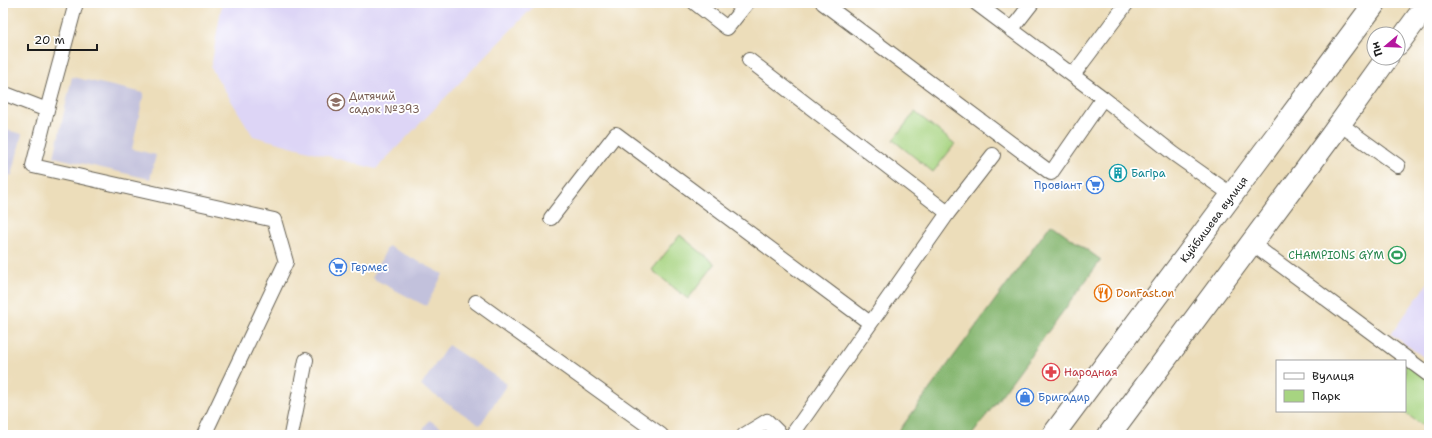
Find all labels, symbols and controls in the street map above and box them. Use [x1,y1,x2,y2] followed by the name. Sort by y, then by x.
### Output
[28,26,97,52] scale bar
[1366,26,1406,66] north arrow
[34,32,65,48] text: 20 m
[1368,40,1386,58] text: Пн
[349,89,420,117] place label: Дитячий садок №393
[326,92,346,112] school or university icon: Дитячий садок №393
[1108,163,1128,183] building icon: Багіра
[1131,166,1166,181] place label: Багіра
[1177,173,1251,266] street label: Куйбишева вулиця
[1085,175,1105,195] supermarket icon: Провіант
[1034,178,1082,193] place label: Провіант
[1387,245,1407,265] sports icon: CHAMPIONS GYM
[1288,248,1384,263] place label: CHAMPIONS GYM
[328,257,348,277] supermarket icon: Гермес
[351,260,388,275] place label: Гермес
[1093,283,1113,303] restaurant icon: DonFast.on
[1116,286,1175,301] place label: DonFast.on
[1276,360,1406,412] legend
[1041,362,1061,382] pharmacy icon: Народная
[1064,365,1117,380] place label: Народная
[1312,368,1354,384] text: Вулиця
[1015,387,1035,407] shop icon: Бригадир
[1312,388,1341,404] text: Парк
[1038,390,1090,405] place label: Бригадир

